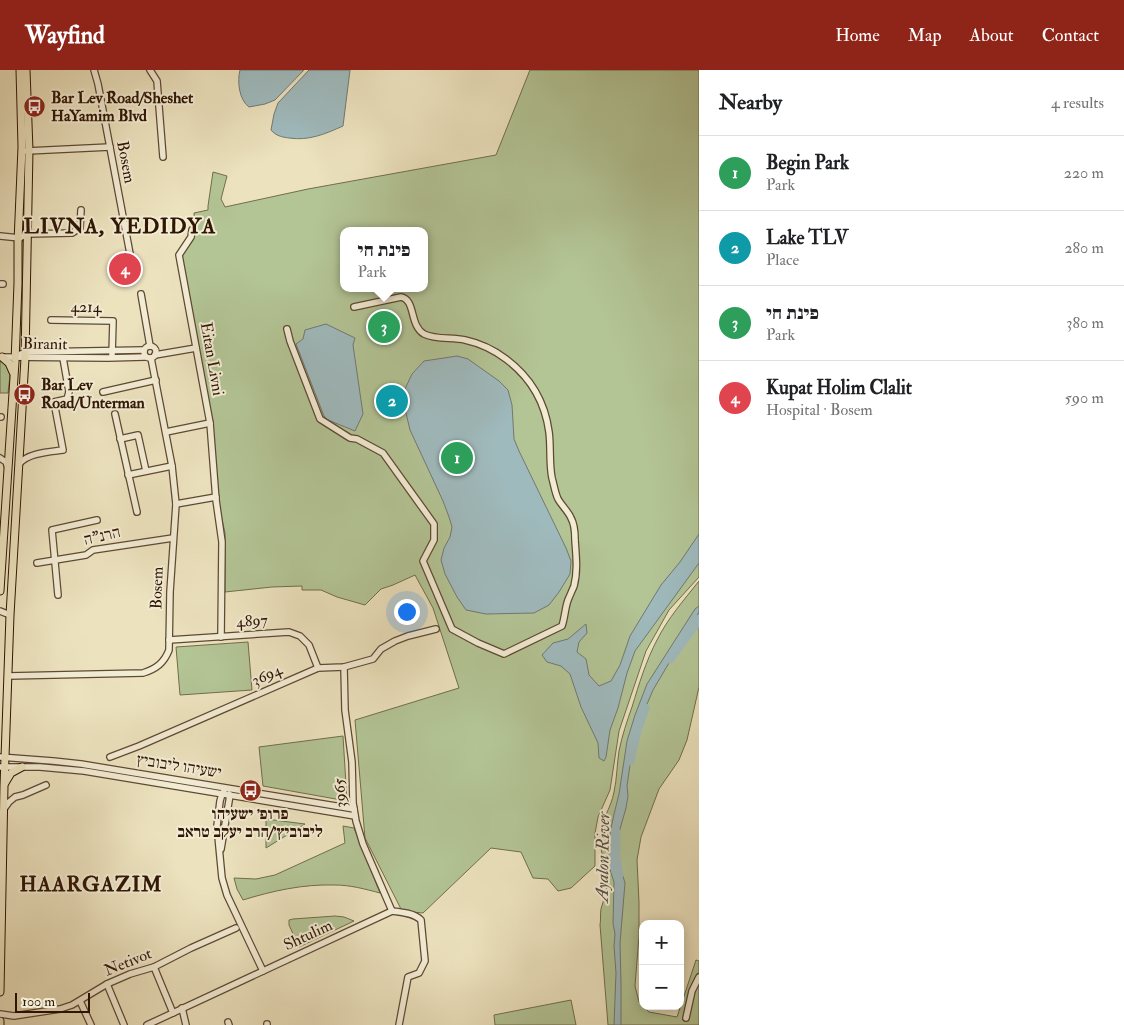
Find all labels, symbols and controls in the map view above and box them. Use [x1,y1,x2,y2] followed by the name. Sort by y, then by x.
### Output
[25,20,105,51] text: Wayfind
[835,24,880,47] text: Home
[908,24,942,47] text: Map
[970,24,1014,47] text: About
[1042,24,1099,47] text: Contact
[51,88,194,126] place label: Bar Lev Road/Sheshet HaYamim Blvd
[719,89,782,116] text: Nearby
[1051,93,1104,113] text: 4 results
[23,95,47,119] bus stop icon: Bar Lev Road/Sheshet HaYamim Blvd
[112,139,140,185] street label: Bosem
[766,151,849,175] text: Begin Park
[732,163,738,183] text: 1
[1064,163,1104,183] text: 220 m
[766,175,795,195] text: Park
[24,213,216,240] district label: LIVNA, YEDIDYA
[766,226,848,250] text: Lake TLV
[340,227,428,292] popup
[358,238,410,262] text: פינת חי
[731,238,739,258] text: 2
[1064,238,1104,258] text: 280 m
[109,250,141,288] pin: 4
[766,250,799,270] text: Place
[358,262,387,282] text: Park
[70,297,103,317] street label: 4214
[766,301,819,325] text: פינת חי
[368,308,400,346] pin: 3
[732,313,738,333] text: 3
[1066,313,1104,333] text: 380 m
[196,321,228,397] street label: Eitan Livni
[766,325,795,345] text: Park
[22,334,68,354] street label: Biranit
[41,375,146,413] place label: Bar Lev Road/Unterman
[766,376,912,400] text: Kupat Holim Clalit
[13,382,37,406] bus stop icon: Bar Lev Road/Unterman
[376,382,408,420] pin: 2
[731,388,739,408] text: 4
[1065,388,1104,408] text: 590 m
[766,400,873,420] text: Hospital · Bosem
[441,439,473,477] pin: 1
[82,522,122,550] street label: הרנ"ה
[146,566,168,610] street label: Bosem
[394,599,420,625] your location
[236,610,269,632] street label: 4897
[249,659,286,690] street label: 3694
[135,749,223,783] street label: ישעיהו ליבוביץ
[238,778,262,802] bus stop icon: פרופ׳ ישעיהו ליבוביץ׳/הרב יעקב טראב
[329,778,351,808] street label: 3965
[177,804,323,842] place label: פרופ׳ ישעיהו ליבוביץ׳/הרב יעקב טראב
[591,810,615,904] water label: Ayalon River
[19,871,163,898] district label: HAARGAZIM
[280,915,336,955] street label: Shtulim
[639,920,684,1010] map controls
[639,920,684,965] button: +
[101,943,155,981] street label: Netivot
[639,965,684,1010] button: −
[15,990,90,1013] scale bar
[22,993,55,1010] text: 100 m

